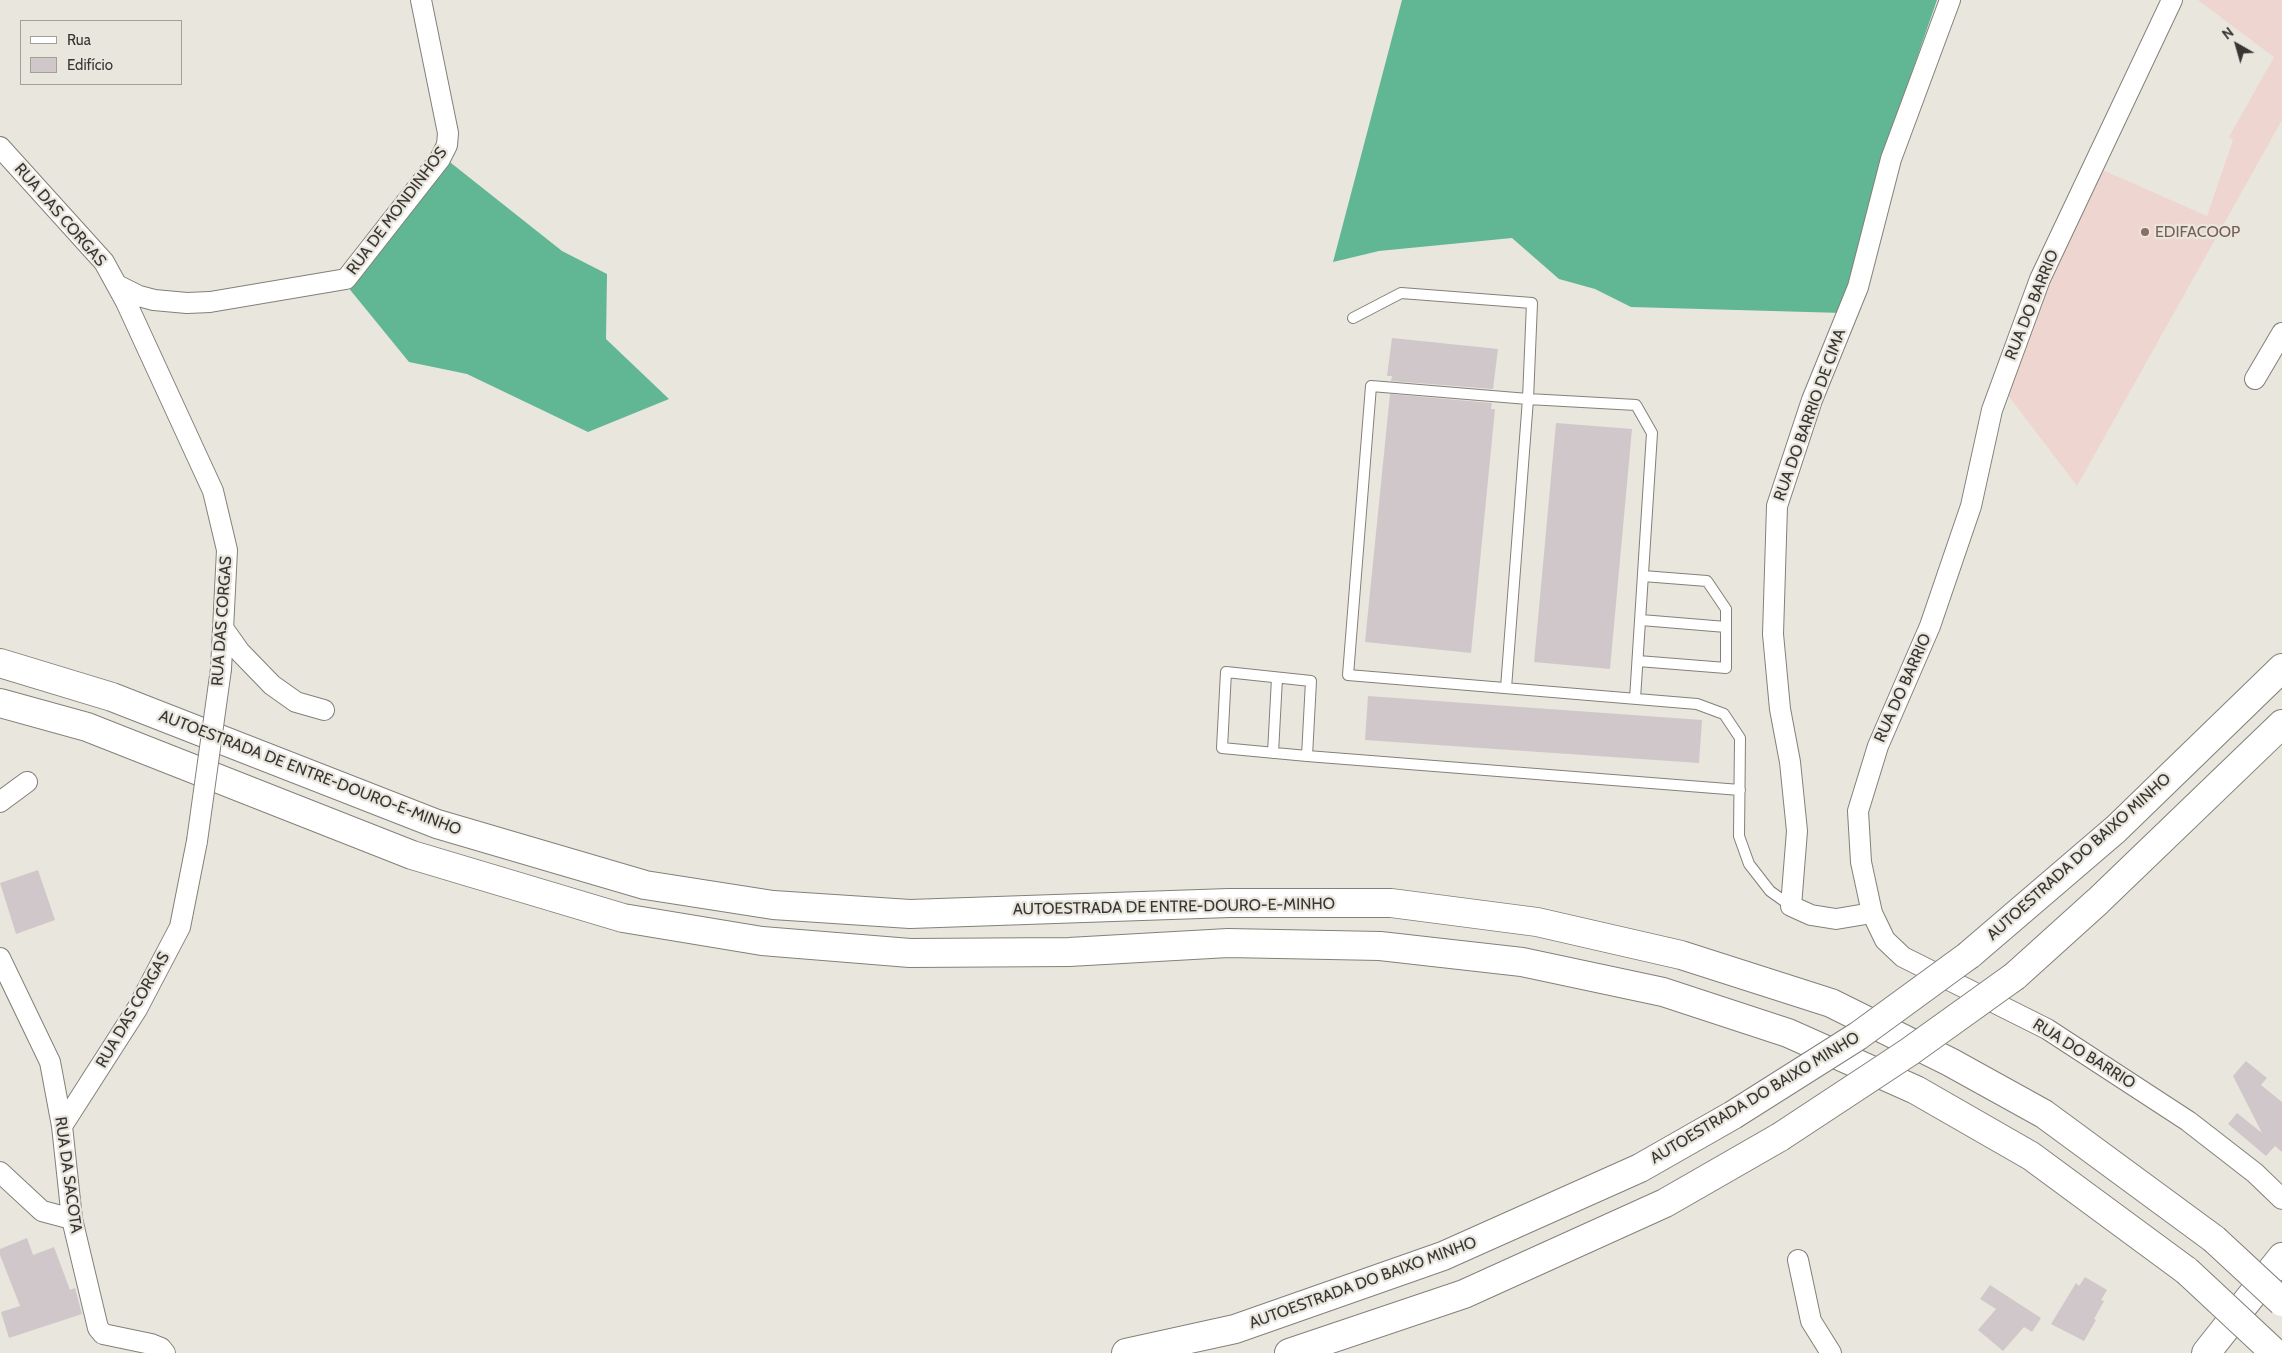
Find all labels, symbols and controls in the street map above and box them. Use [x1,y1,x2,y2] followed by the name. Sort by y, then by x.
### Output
[20,20,182,85] legend
[2212,20,2262,70] north arrow
[2218,23,2237,43] text: N
[67,31,91,49] text: Rua
[67,56,113,74] text: Edifício
[343,143,451,279] street label: RUA DE MONDINHOS
[10,160,110,270] street label: RUA DAS CORGAS
[2155,222,2240,242] place label: EDIFACOOP
[2139,226,2151,238] marker: EDIFACOOP
[2001,247,2063,363] street label: RUA DO BARRIO
[1770,326,1850,504] street label: RUA DO BARRIO DE CIMA
[208,555,236,687] street label: RUA DAS CORGAS
[1870,631,1936,745] street label: RUA DO BARRIO
[156,706,464,840] street label: AUTOESTRADA DE ENTRE-DOURO-E-MINHO
[1983,769,2175,945] street label: AUTOESTRADA DO BAIXO MINHO
[1013,895,1335,919] street label: AUTOESTRADA DE ENTRE-DOURO-E-MINHO
[92,949,174,1071] street label: RUA DAS CORGAS
[2029,1015,2139,1093] street label: RUA DO BARRIO
[1647,1028,1863,1168] street label: AUTOESTRADA DO BAIXO MINHO
[50,1116,86,1234] street label: RUA DA SACOTA
[1247,1233,1479,1333] street label: AUTOESTRADA DO BAIXO MINHO

